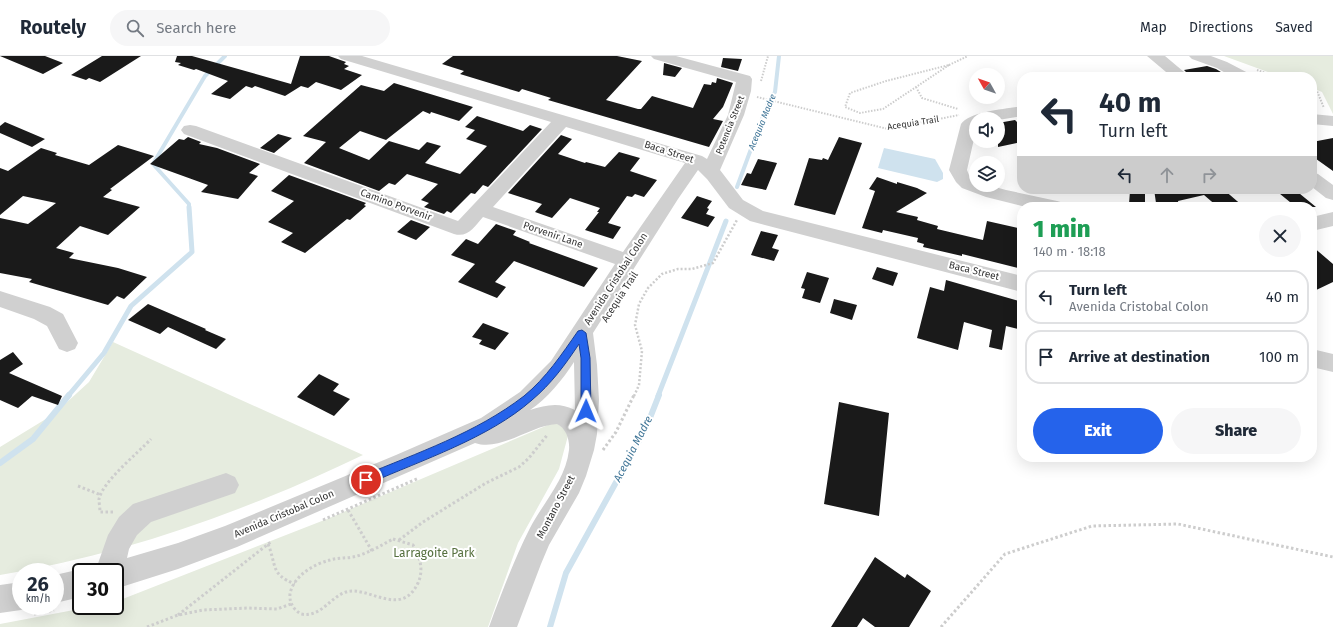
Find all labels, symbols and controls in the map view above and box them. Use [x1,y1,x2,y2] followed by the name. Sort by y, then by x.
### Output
[110,10,390,46] search box
[20,16,86,39] text: Routely
[124,17,146,39] icon: search
[156,19,236,37] text: Search here
[1140,19,1167,36] text: Map
[1189,19,1253,36] text: Directions
[1275,19,1313,36] text: Saved
[969,68,1005,104] north arrow
[969,68,1005,192] map controls
[1099,86,1162,119] text: 40 m
[1033,88,1085,140] icon: left
[746,92,778,152] water label: Acequia Madre
[714,94,747,156] street label: Potencia Street
[969,112,1005,148] button: sound
[886,114,940,132] street label: Acequia Trail
[1099,120,1168,142] text: Turn left
[643,138,696,166] street label: Baca Street
[969,156,1005,192] button: layers
[1114,164,1136,186] icon: left
[1156,164,1178,186] icon: ahead
[1198,164,1220,186] icon: right
[359,187,433,223] street label: Camino Porvenir
[1033,215,1091,243] text: 1 min
[1259,215,1301,257] button: close
[522,219,584,251] street label: Porvenir Lane
[582,231,650,327] street label: Avenida Cristobal Colon
[1033,244,1106,259] text: 140 m · 18:18
[948,259,1001,283] street label: Baca Street
[599,269,641,325] street label: Acequia Trail
[1069,281,1127,299] text: Turn left
[1035,286,1057,308] icon: left
[1266,288,1299,306] text: 40 m
[1069,299,1209,314] text: Avenida Cristobal Colon
[1035,346,1057,368] icon: arrive
[1069,348,1210,366] text: Arrive at destination
[1259,348,1299,366] text: 100 m
[565,390,607,432] position arrow
[1033,408,1163,454] button: Exit
[1171,408,1301,454] button: Share
[610,413,655,485] water label: Acequia Madre
[349,463,383,497] pin
[355,469,377,491] icon: arrive
[534,473,578,541] street label: Montano Street
[232,487,336,541] street label: Avenida Cristobal Colon
[393,546,476,560] park label: Larragoite Park
[72,563,124,615] speed limit sign: 30
[27,572,49,596] text: 26
[26,593,50,605] text: km/h

